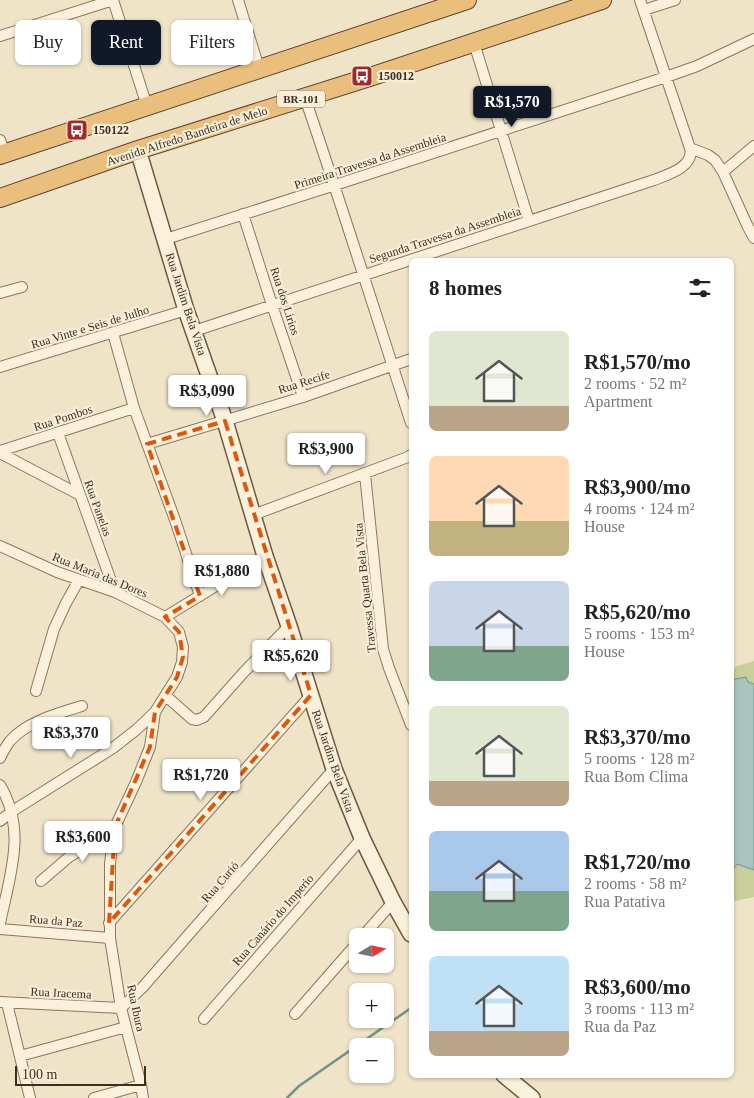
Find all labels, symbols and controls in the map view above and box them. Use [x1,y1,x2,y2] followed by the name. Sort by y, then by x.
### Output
[15,20,81,65] chip: Buy
[91,20,161,65] chip: Rent
[171,20,253,65] chip: Filters
[350,64,374,88] bus stop icon: 150012
[378,69,414,83] place label: 150012
[466,86,558,128] pin: R$1,570
[277,90,325,108] road number: BR-101
[484,93,540,110] text: R$1,570
[105,103,269,169] street label: Avenida Alfredo Bandeira de Melo
[65,118,89,142] bus stop icon: 150122
[93,123,129,137] place label: 150122
[292,130,448,192] street label: Primeira Travessa da Assembleia
[367,204,523,266] street label: Segunda Travessa da Assembleia
[163,251,209,358] street label: Rua Jardim Bela Vista
[267,265,303,337] street label: Rua dos Lirios
[686,274,714,302] icon: filters
[429,276,502,300] text: 8 homes
[29,302,151,352] street label: Rua Vinte e Seis de Julho
[584,350,691,374] text: R$1,570/mo
[469,351,529,411] icon: home
[276,367,332,397] street label: Rua Recife
[161,374,253,417] pin: R$3,090
[584,375,687,392] text: 2 rooms · 52 m²
[179,382,235,399] text: R$3,090
[584,393,652,410] text: Apartment
[32,402,94,434] street label: Rua Pombos
[280,432,372,475] pin: R$3,900
[298,440,354,457] text: R$3,900
[584,475,691,499] text: R$3,900/mo
[469,476,529,536] icon: home
[81,478,115,538] street label: Rua Panelas
[584,500,695,517] text: 4 rooms · 124 m²
[584,518,625,535] text: House
[351,522,379,654] street label: Travessa Quarta Bela Vista
[50,549,150,601] street label: Rua Maria das Dores
[176,554,268,597] pin: R$1,880
[194,562,250,579] text: R$1,880
[584,600,691,624] text: R$5,620/mo
[469,601,529,661] icon: home
[584,625,695,642] text: 5 rooms · 153 m²
[245,640,337,682] pin: R$5,620
[584,643,625,660] text: House
[263,647,319,664] text: R$5,620
[309,708,357,815] street label: Rua Jardim Bela Vista
[25,716,117,759] pin: R$3,370
[43,724,99,741] text: R$3,370
[584,725,691,749] text: R$3,370/mo
[469,726,529,786] icon: home
[584,750,695,767] text: 5 rooms · 128 m²
[155,758,247,801] pin: R$1,720
[173,766,229,783] text: R$1,720
[584,768,688,785] text: Rua Bom Clima
[37,820,129,863] pin: R$3,600
[55,828,111,845] text: R$3,600
[584,850,691,874] text: R$1,720/mo
[469,851,529,911] icon: home
[198,859,242,905] street label: Rua Curió
[230,872,316,968] street label: Rua Canário do Imperio
[584,875,687,892] text: 2 rooms · 58 m²
[584,893,665,910] text: Rua Patativa
[29,912,83,930] street label: Rua da Paz
[349,928,394,972] north arrow
[349,928,394,1083] map controls
[584,975,691,999] text: R$3,600/mo
[469,976,529,1036] icon: home
[124,983,148,1033] street label: Rua Ibura
[349,983,394,1028] button: +
[30,984,92,1002] street label: Rua Iracema
[584,1000,694,1017] text: 3 rooms · 113 m²
[584,1018,656,1035] text: Rua da Paz
[349,1038,394,1083] button: −
[15,1063,146,1086] scale bar
[22,1067,57,1082] text: 100 m

